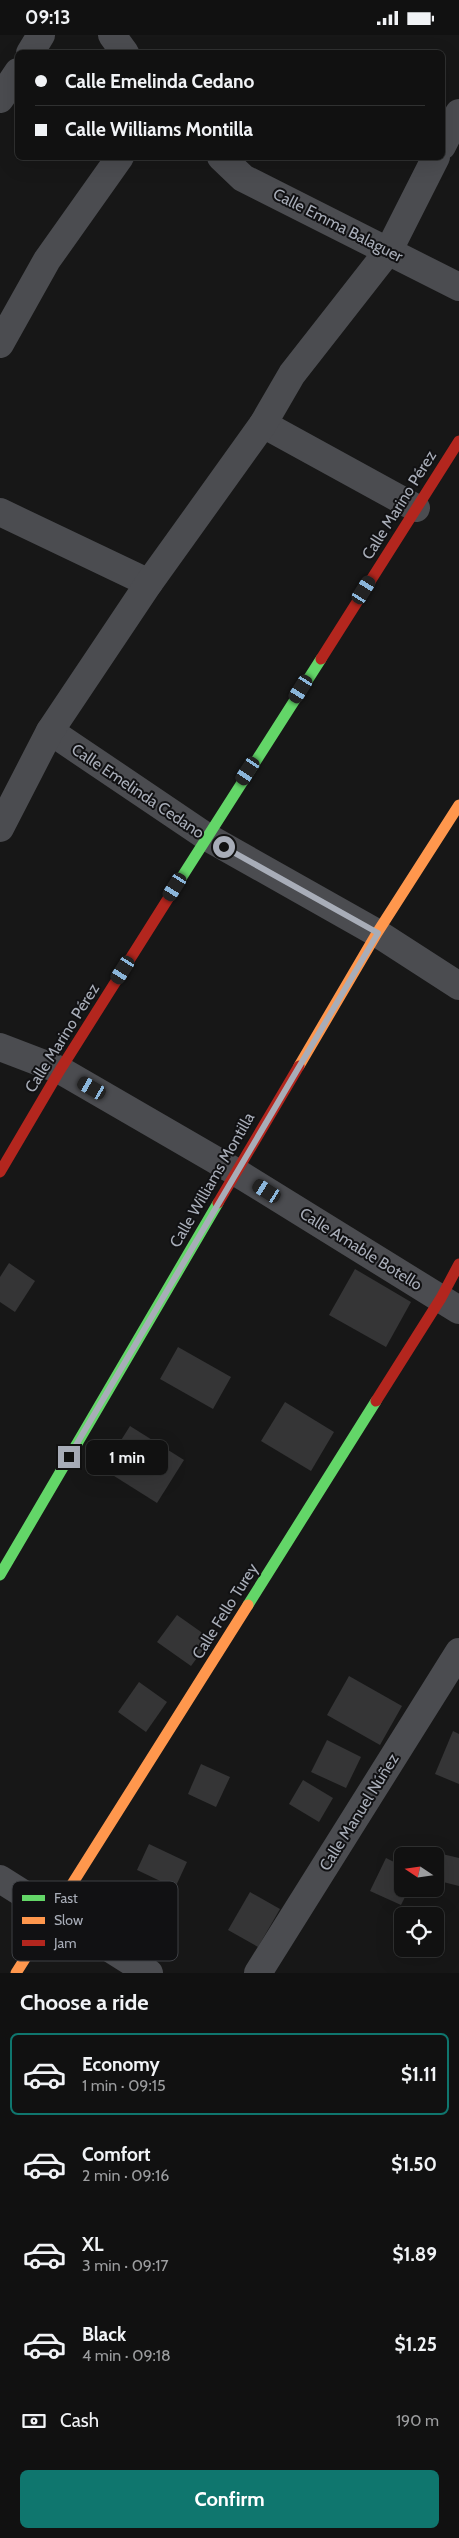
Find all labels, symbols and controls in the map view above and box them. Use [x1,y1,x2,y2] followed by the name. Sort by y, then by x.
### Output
[25,6,71,29] text: 09:13
[65,70,254,93] text: Calle Emelinda Cedano
[65,118,253,141] text: Calle Williams Montilla
[270,184,407,266] street label: Calle Emma Balaguer
[358,447,440,563] street label: Calle Marino Pérez
[349,573,378,607] car
[286,672,315,706] car
[68,739,208,843] street label: Calle Emelinda Cedano
[233,754,262,788] car
[213,836,235,858] route start
[160,870,189,904] car
[108,953,137,987] car
[21,980,103,1096] street label: Calle Marino Pérez
[75,1074,108,1102] car
[166,1109,259,1251] street label: Calle Williams Montilla
[250,1177,283,1205] car
[296,1204,426,1294] street label: Calle Amable Botello
[86,1439,169,1475] callout: 1 min
[58,1446,80,1468] route end
[109,1448,145,1467] text: 1 min
[188,1560,262,1662] street label: Calle Fello Turey
[315,1750,403,1874] street label: Calle Manuel Núñez
[394,1847,444,1897] north arrow
[394,1847,444,1957] map controls
[12,1881,178,1961] legend
[54,1889,78,1907] text: Fast
[394,1907,444,1957] button: locate
[54,1911,83,1929] text: Slow
[53,1934,76,1952] text: Jam
[20,1989,149,2016] text: Choose a ride
[22,2052,67,2097] icon: car
[82,2053,160,2076] text: Economy
[401,2063,437,2086] text: $1.11
[82,2076,166,2095] text: 1 min · 09:15
[22,2142,67,2187] icon: car
[82,2143,151,2166] text: Comfort
[391,2153,437,2176] text: $1.50
[82,2166,169,2185] text: 2 min · 09:16
[22,2232,67,2277] icon: car
[82,2233,103,2256] text: XL
[393,2243,437,2266] text: $1.89
[82,2256,168,2275] text: 3 min · 09:17
[22,2322,67,2367] icon: car
[82,2323,126,2346] text: Black
[394,2333,437,2356] text: $1.25
[82,2346,171,2365] text: 4 min · 09:18
[20,2407,48,2435] icon: cash
[60,2409,99,2432] text: Cash
[396,2411,439,2430] text: 190 m
[20,2470,439,2528] button: Confirm

